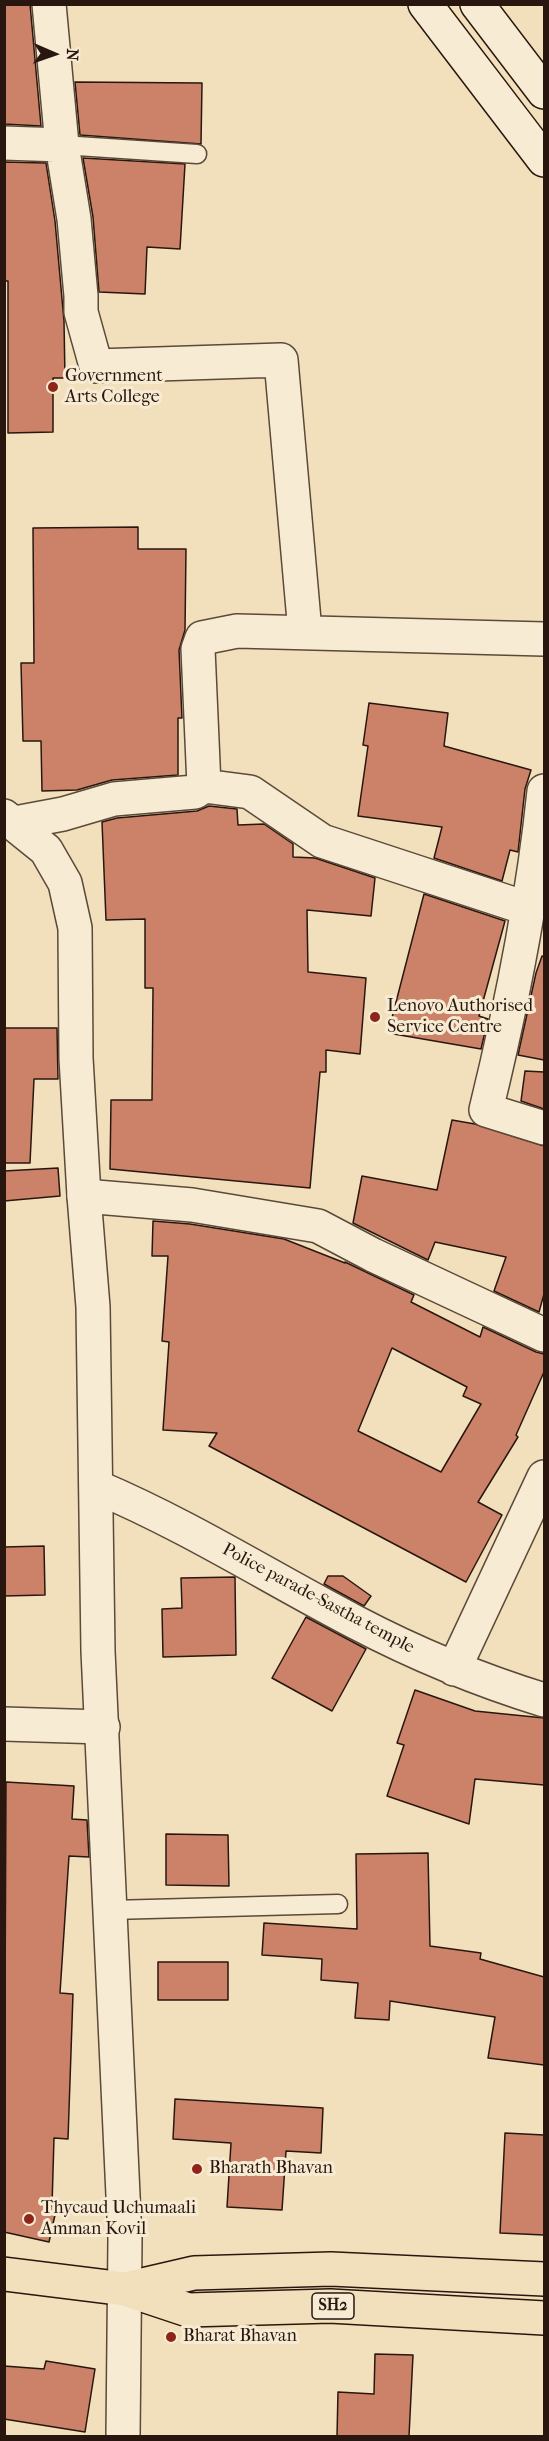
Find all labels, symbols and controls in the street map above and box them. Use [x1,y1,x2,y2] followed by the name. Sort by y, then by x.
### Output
[24,24,84,84] north arrow
[63,48,82,61] text: N
[65,366,163,409] place label: Government Arts College
[46,380,60,394] marker: Government Arts College
[387,996,533,1038] place label: Lenovo Authorised Service Centre
[368,1010,382,1024] marker: Lenovo Authorised Service Centre
[218,1539,418,1659] street label: Police parade-Sastha temple
[209,2158,333,2180] place label: Bharath Bhavan
[190,2162,204,2176] marker: Bharath Bhavan
[41,2198,196,2240] place label: Thycaud Uchumaali Amman Kovil
[22,2212,36,2226] marker: Thycaud Uchumaali Amman Kovil
[312,2293,354,2319] road number: SH2
[183,2326,297,2348] place label: Bharat Bhavan
[164,2330,178,2344] marker: Bharat Bhavan

